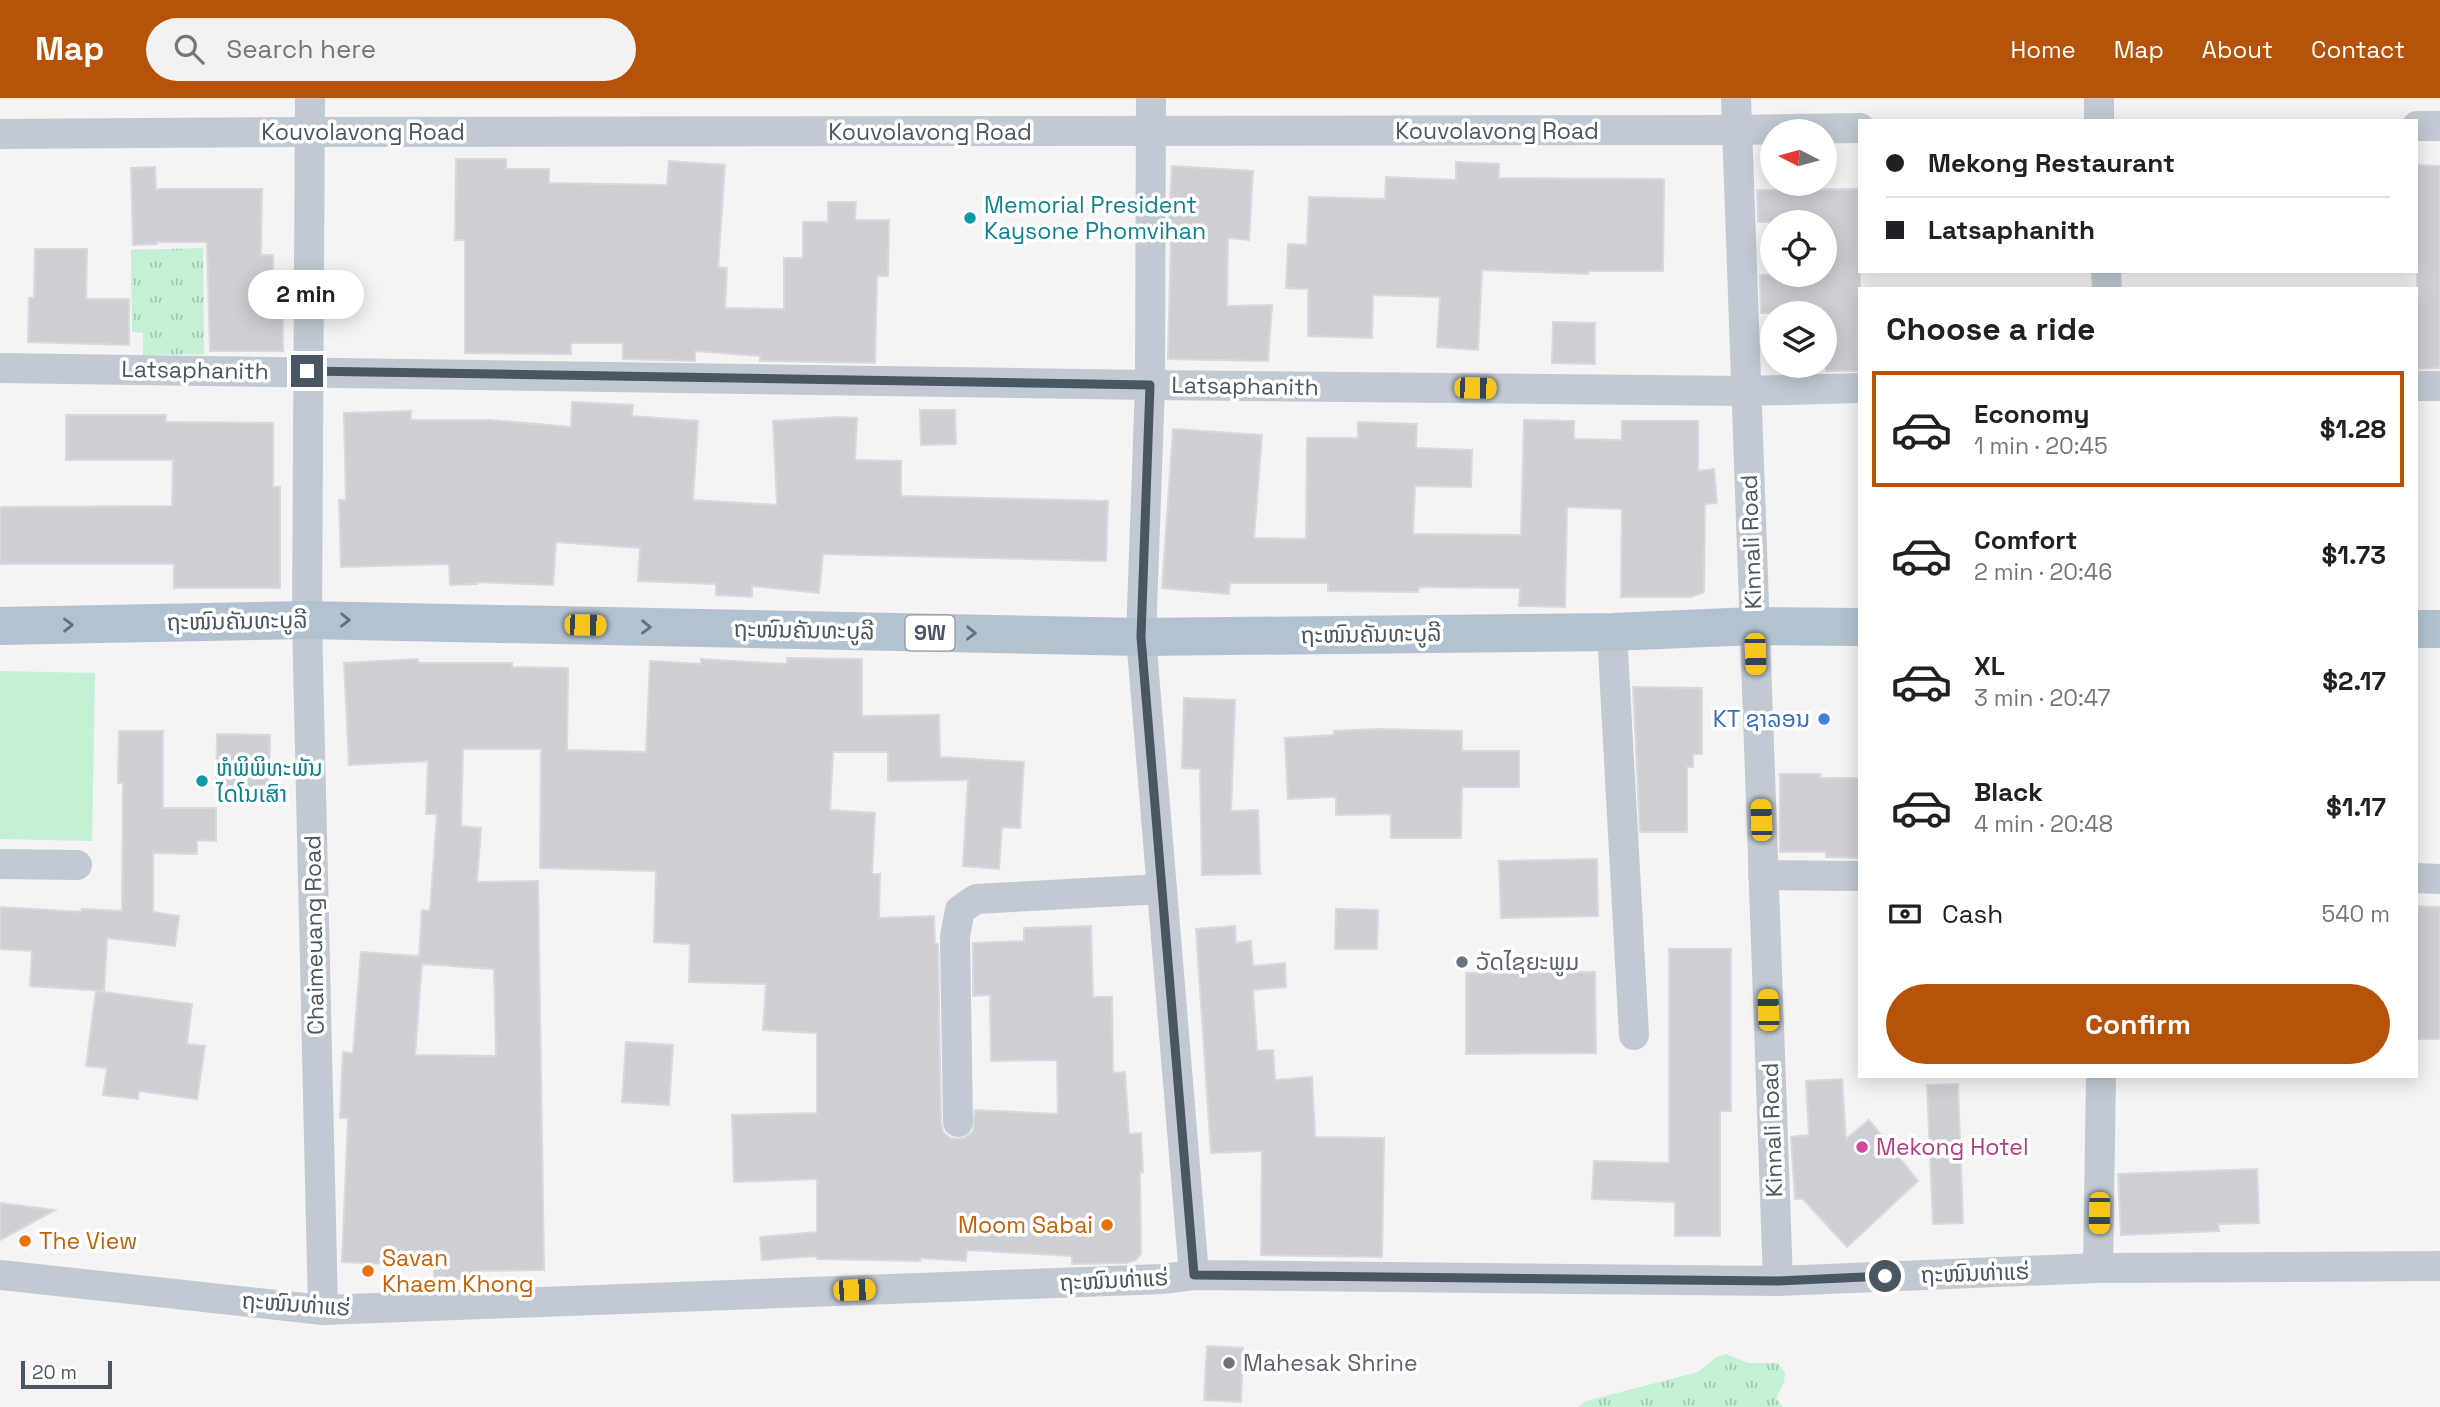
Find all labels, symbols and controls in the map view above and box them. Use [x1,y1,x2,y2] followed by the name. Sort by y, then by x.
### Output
[146,18,636,81] search box
[35,28,104,70] text: Map
[170,30,208,68] icon: search
[226,32,376,66] text: Search here
[2010,34,2076,65] text: Home
[2114,34,2164,65] text: Map
[2202,34,2273,65] text: About
[2311,34,2405,65] text: Contact
[1395,116,1599,146] street label: Kouvolavong Road
[261,117,465,147] street label: Kouvolavong Road
[828,117,1032,147] street label: Kouvolavong Road
[1760,119,1838,196] north arrow
[1760,119,1837,378] map controls
[1928,146,2175,180] text: Mekong Restaurant
[984,190,1206,246] place label: Memorial President Kaysone Phomvihan
[962,210,978,226] marker: Memorial President Kaysone Phomvihan
[1760,210,1837,287] button: locate
[1928,213,2095,247] text: Latsaphanith
[249,270,365,318] callout: 2 min
[276,279,336,309] text: 2 min
[1760,301,1837,378] button: layers
[1886,309,2096,349] text: Choose a ride
[121,354,269,386] street label: Latsaphanith
[291,355,323,387] route end
[1171,370,1319,402] street label: Latsaphanith
[1454,377,1497,399] car
[1974,397,2090,431] text: Economy
[1890,398,1953,461] icon: car
[2320,412,2386,446] text: $1.28
[1974,431,2108,461] text: 1 min · 20:45
[1734,474,1768,610] street label: Kinnali Road
[1974,523,2077,557] text: Comfort
[1890,524,1953,587] icon: car
[2321,538,2386,572] text: $1.73
[1974,557,2112,587] text: 2 min · 20:46
[166,605,308,637] street label: ຖະໜົນຄັນທະບູລີ
[339,613,350,628] one-way arrow
[564,614,607,636] car
[733,614,875,646] street label: ຖະໜົນຄັນທະບູລີ
[906,616,954,650] road number: 9W
[63,617,74,633] one-way arrow
[1300,618,1442,650] street label: ຖະໜົນຄັນທະບູລີ
[640,619,651,634] one-way arrow
[966,626,977,641] one-way arrow
[1744,633,1767,675] car
[1974,649,2005,683] text: XL
[1890,650,1953,713] icon: car
[2322,664,2386,698] text: $2.17
[1974,683,2110,713] text: 3 min · 20:47
[1713,704,1810,734] place label: KT ຊາລອນ
[1816,711,1832,727] marker: KT ຊາລອນ
[215,753,323,809] place label: ຫໍພິພິທະພັນ ໄດໂນເສົາ
[194,773,210,789] marker: ຫໍພິພິທະພັນ ໄດໂນເສົາ
[1974,775,2043,809] text: Black
[1890,776,1953,839] icon: car
[2326,790,2386,824] text: $1.17
[1750,799,1773,841] car
[1974,809,2113,839] text: 4 min · 20:48
[297,835,331,1035] street label: Chaimeuang Road
[1886,895,1924,933] icon: cash
[1942,897,2003,931] text: Cash
[2321,899,2390,929] text: 540 m
[1476,947,1579,977] place label: ວັດໄຊຍະພູມ
[1454,954,1470,970] marker: ວັດໄຊຍະພູມ
[1886,984,2390,1064] button: Confirm
[1757,989,1780,1031] car
[1755,1062,1789,1198] street label: Kinnali Road
[1876,1132,2029,1162] place label: Mekong Hotel
[1854,1139,1870,1155] marker: Mekong Hotel
[2089,1192,2110,1234] car
[958,1210,1093,1240] place label: Moom Sabai
[1099,1217,1115,1233] marker: Moom Sabai
[39,1226,138,1256] place label: The View
[17,1233,33,1249] marker: The View
[382,1243,534,1299] place label: Savan Khaem Khong
[1920,1256,2030,1290] street label: ຖະໜົນທ່າແຮ່
[1869,1260,1901,1292] route start
[1059,1262,1169,1298] street label: ຖະໜົນທ່າແຮ່
[360,1263,376,1279] marker: Savan Khaem Khong
[833,1279,876,1301] car
[240,1285,352,1323] street label: ຖະໜົນທ່າແຮ່
[1243,1348,1418,1378] place label: Mahesak Shrine
[1221,1355,1237,1371] marker: Mahesak Shrine
[21,1358,112,1390] scale bar
[32,1360,77,1385] text: 20 m

